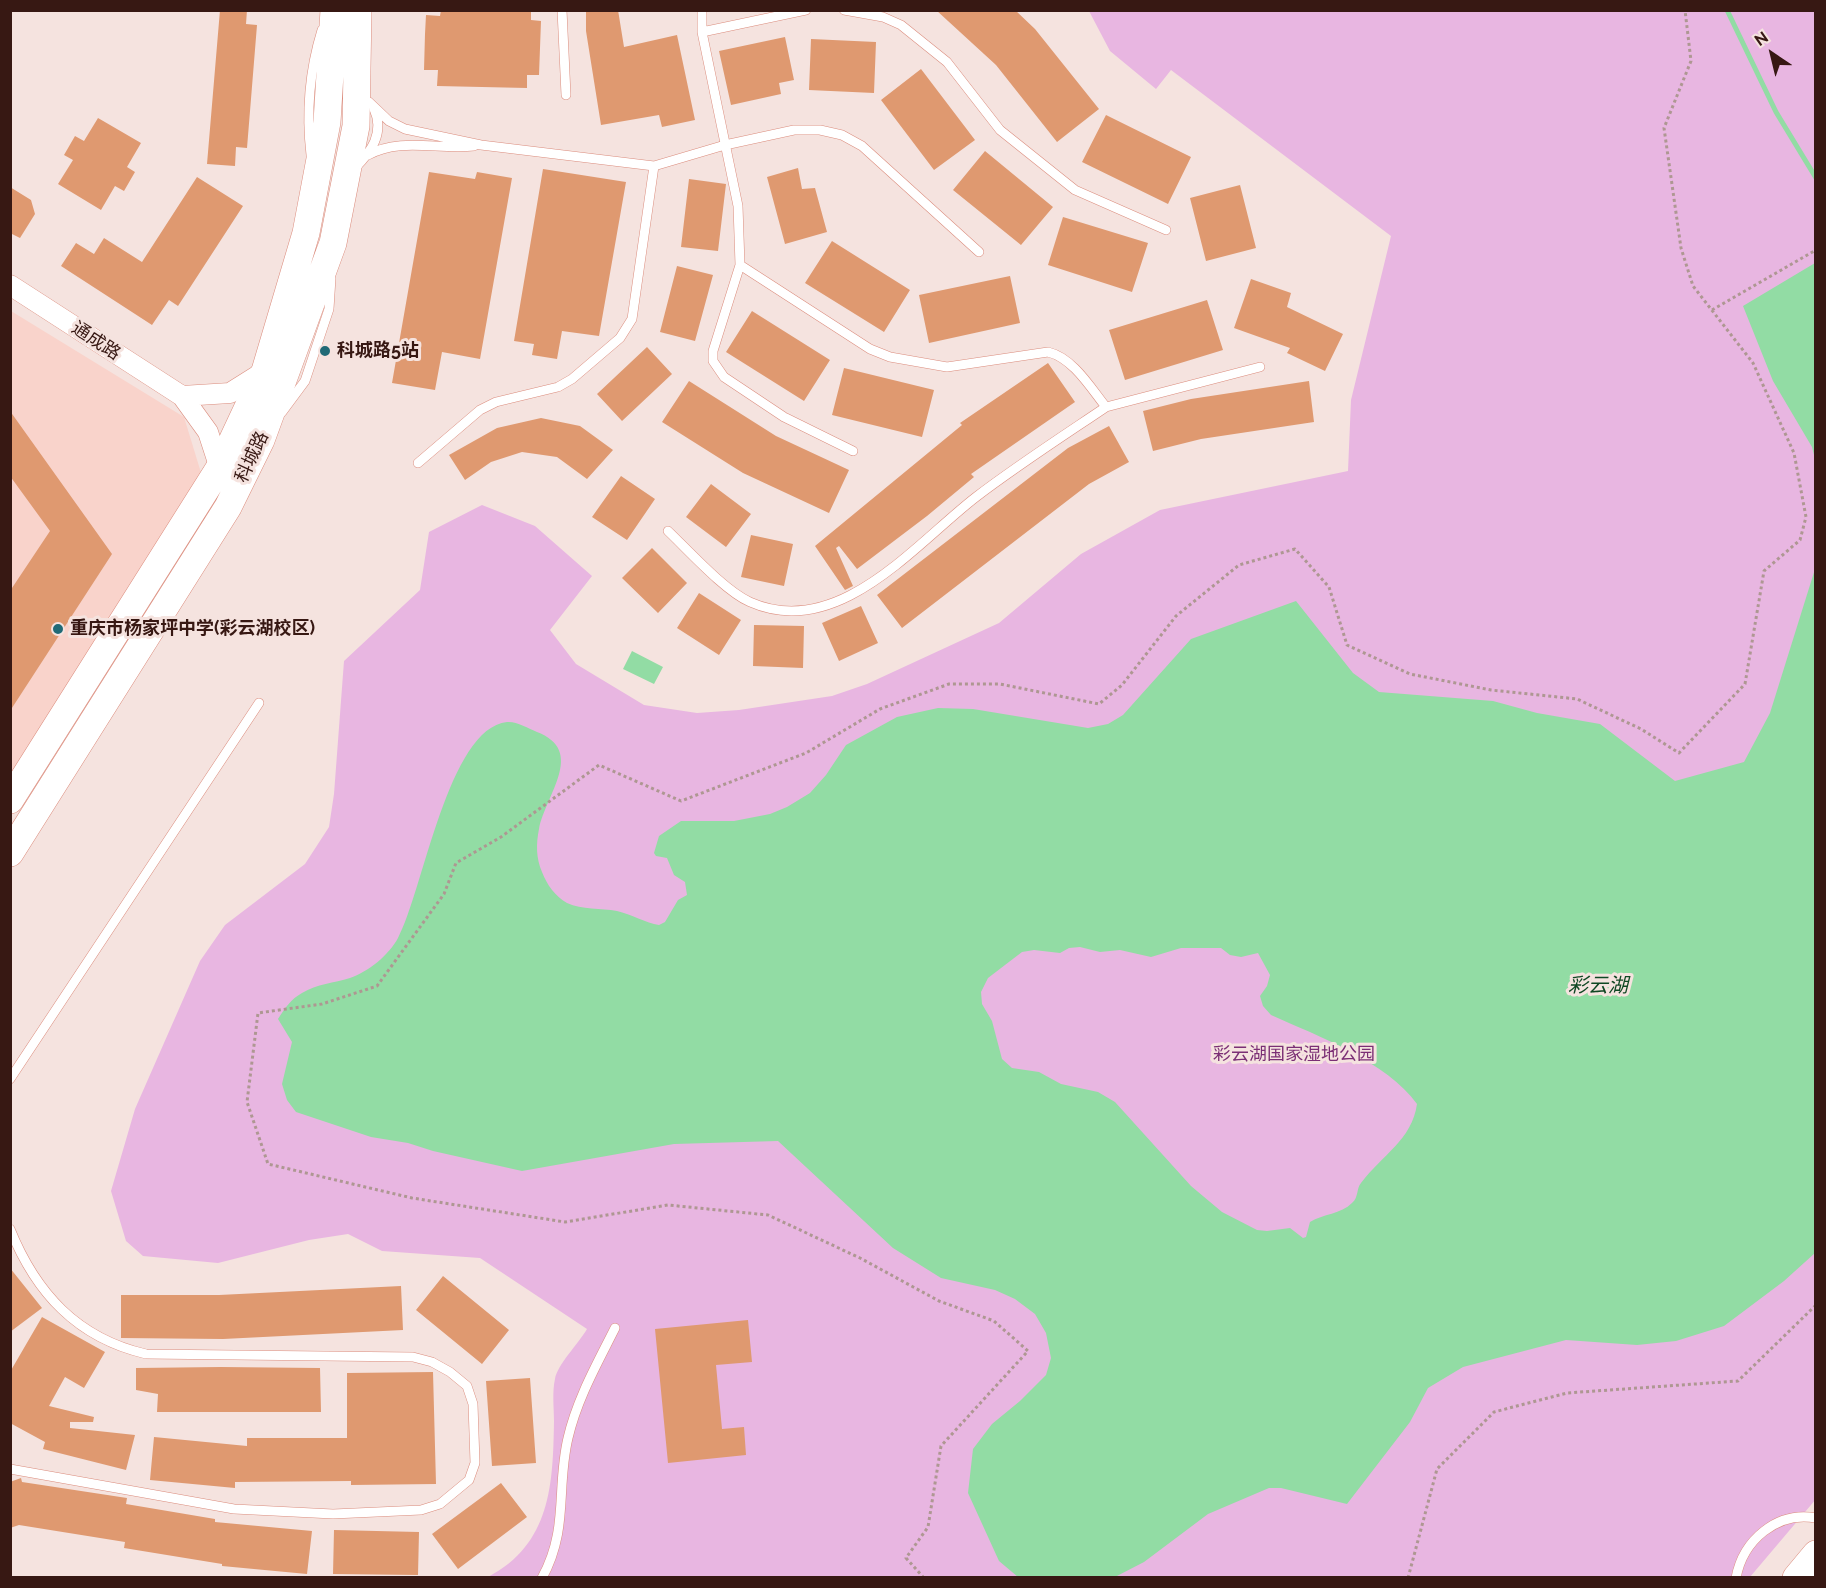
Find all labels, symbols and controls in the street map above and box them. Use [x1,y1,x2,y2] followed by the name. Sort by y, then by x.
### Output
[1742,24,1802,84] north arrow
[1751,28,1772,50] text: N
[67,317,125,365] street label: 通成路
[337,340,419,362] place label: 科城路5站
[318,344,332,358] marker: 科城路5站
[231,428,273,486] street label: 科城路
[70,618,315,640] place label: 重庆市杨家坪中学(彩云湖校区)
[51,622,65,636] marker: 重庆市杨家坪中学(彩云湖校区)
[1568,974,1628,998] water label: 彩云湖
[1213,1044,1375,1066] park label: 彩云湖国家湿地公园

